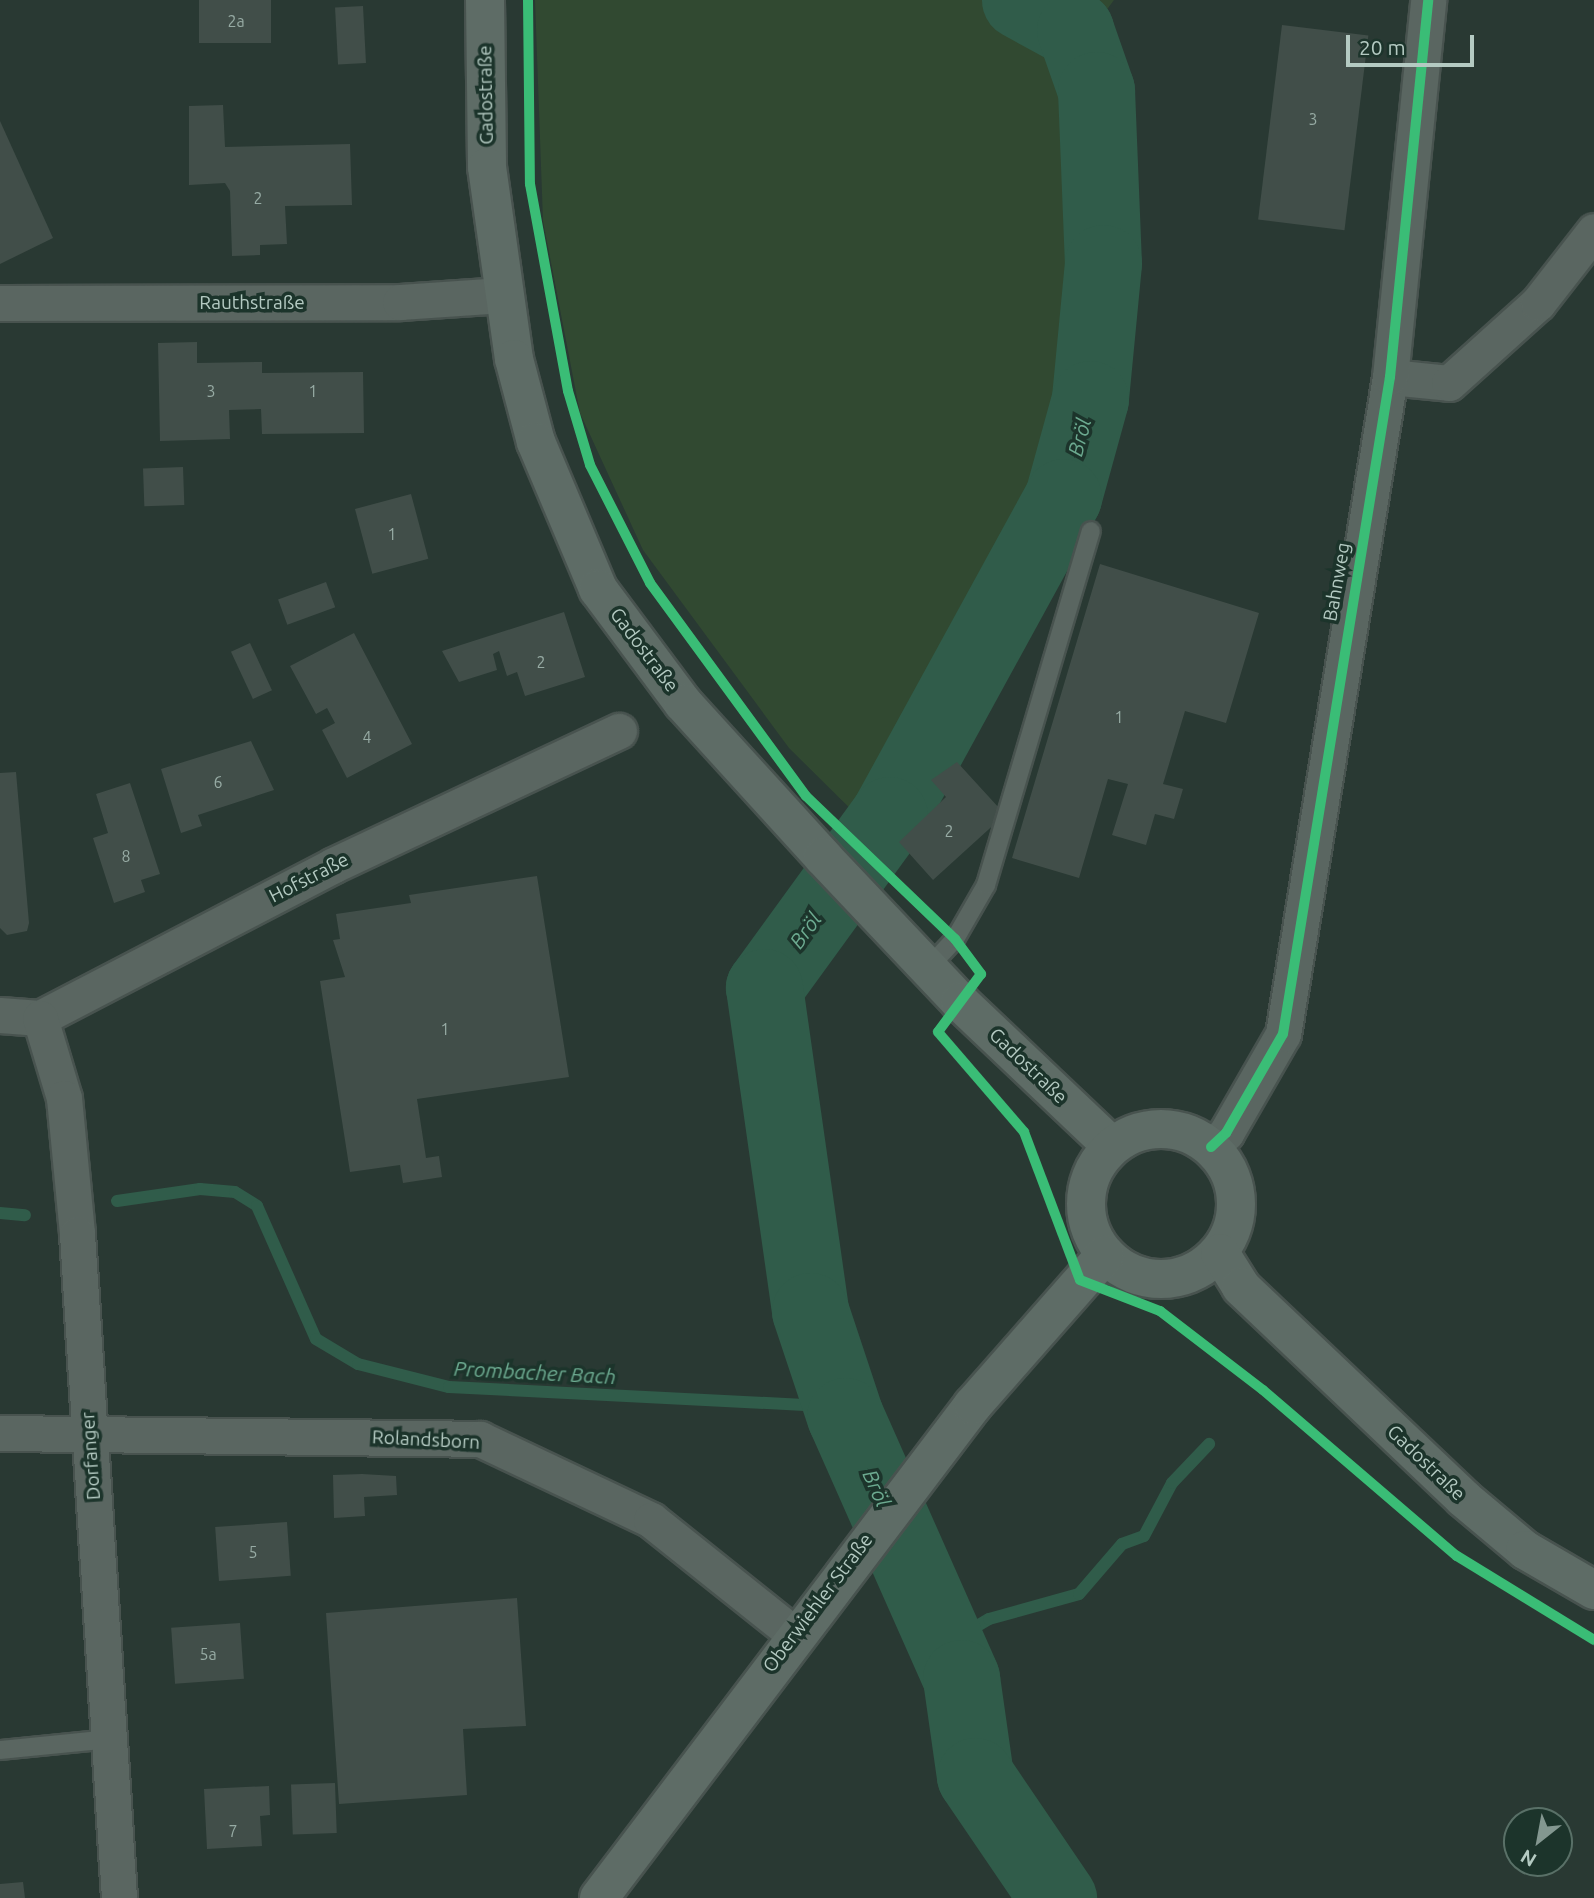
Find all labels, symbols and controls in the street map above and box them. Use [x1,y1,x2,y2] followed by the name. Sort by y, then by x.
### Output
[227,11,245,31] house number: 2a
[1349,21,1477,65] scale bar
[1359,35,1406,59] text: 20 m
[474,45,498,145] street label: Gadostraße
[1308,109,1318,129] house number: 3
[253,188,263,208] house number: 2
[199,292,305,314] street label: Rauthstraße
[206,381,216,401] house number: 3
[308,381,318,401] house number: 1
[1062,415,1096,459] water label: Bröl
[387,524,397,544] house number: 1
[1319,541,1355,623] street label: Bahnweg
[605,604,683,696] street label: Gadostraße
[536,652,546,672] house number: 2
[1114,707,1124,727] house number: 1
[362,727,372,747] house number: 4
[213,772,223,792] house number: 6
[944,821,954,841] house number: 2
[121,846,131,866] house number: 8
[265,848,353,908] street label: Hofstraße
[784,907,826,953] water label: Bröl
[440,1019,450,1039] house number: 1
[984,1023,1072,1109] street label: Gadostraße
[453,1355,617,1389] water label: Prombacher Bach
[77,1411,105,1501] street label: Dorfanger
[1382,1420,1470,1506] street label: Gadostraße
[371,1426,481,1454] street label: Rolandsborn
[858,1465,896,1511] water label: Bröl
[758,1529,878,1677] street label: Oberwiehler Straße
[248,1542,258,1562] house number: 5
[199,1644,217,1664] house number: 5a
[1503,1807,1573,1877] north arrow
[228,1821,238,1841] house number: 7
[1516,1845,1540,1871] text: N

